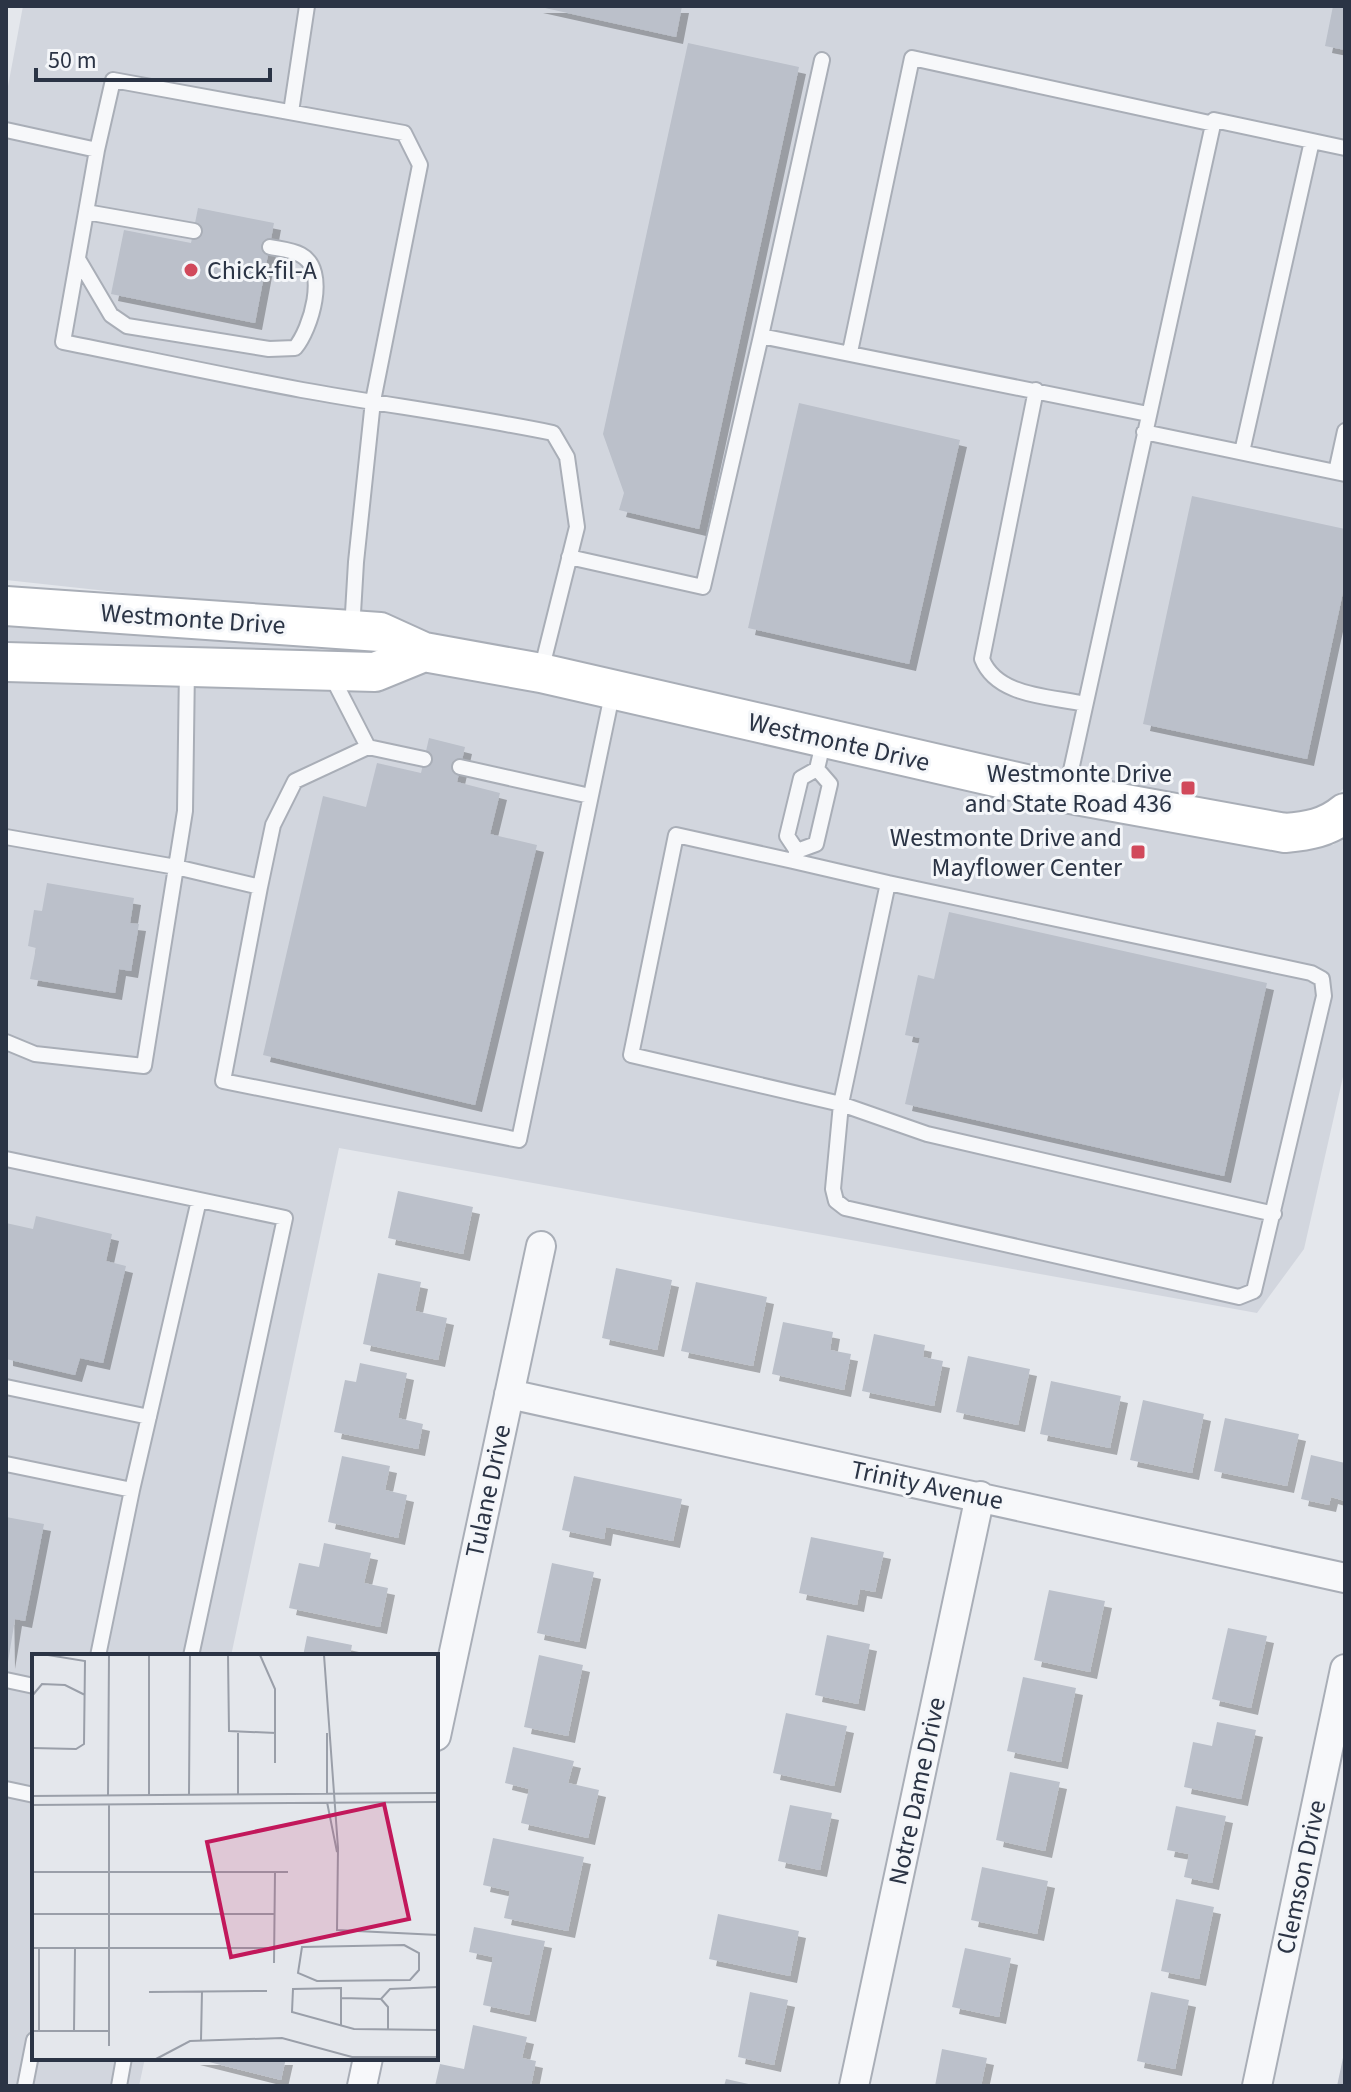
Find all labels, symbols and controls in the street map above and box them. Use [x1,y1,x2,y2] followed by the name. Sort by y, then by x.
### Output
[36,32,270,82] scale bar
[48,43,97,78] text: 50 m
[207,252,318,289] place label: Chick-fil-A
[182,261,200,279] marker: Chick-fil-A
[99,594,287,644] street label: Westmonte Drive
[745,703,933,781] street label: Westmonte Drive
[964,755,1172,822] place label: Westmonte Drive and State Road 436
[1179,779,1197,797] marker: Westmonte Drive and State Road 436
[890,819,1123,886] place label: Westmonte Drive and Mayflower Center
[1129,843,1147,861] marker: Westmonte Drive and Mayflower Center
[456,1421,520,1561] street label: Tulane Drive
[847,1451,1007,1519] street label: Trinity Avenue
[32,1654,438,2060] inset map
[879,1694,955,1888] street label: Notre Dame Drive
[1267,1797,1335,1957] street label: Clemson Drive

